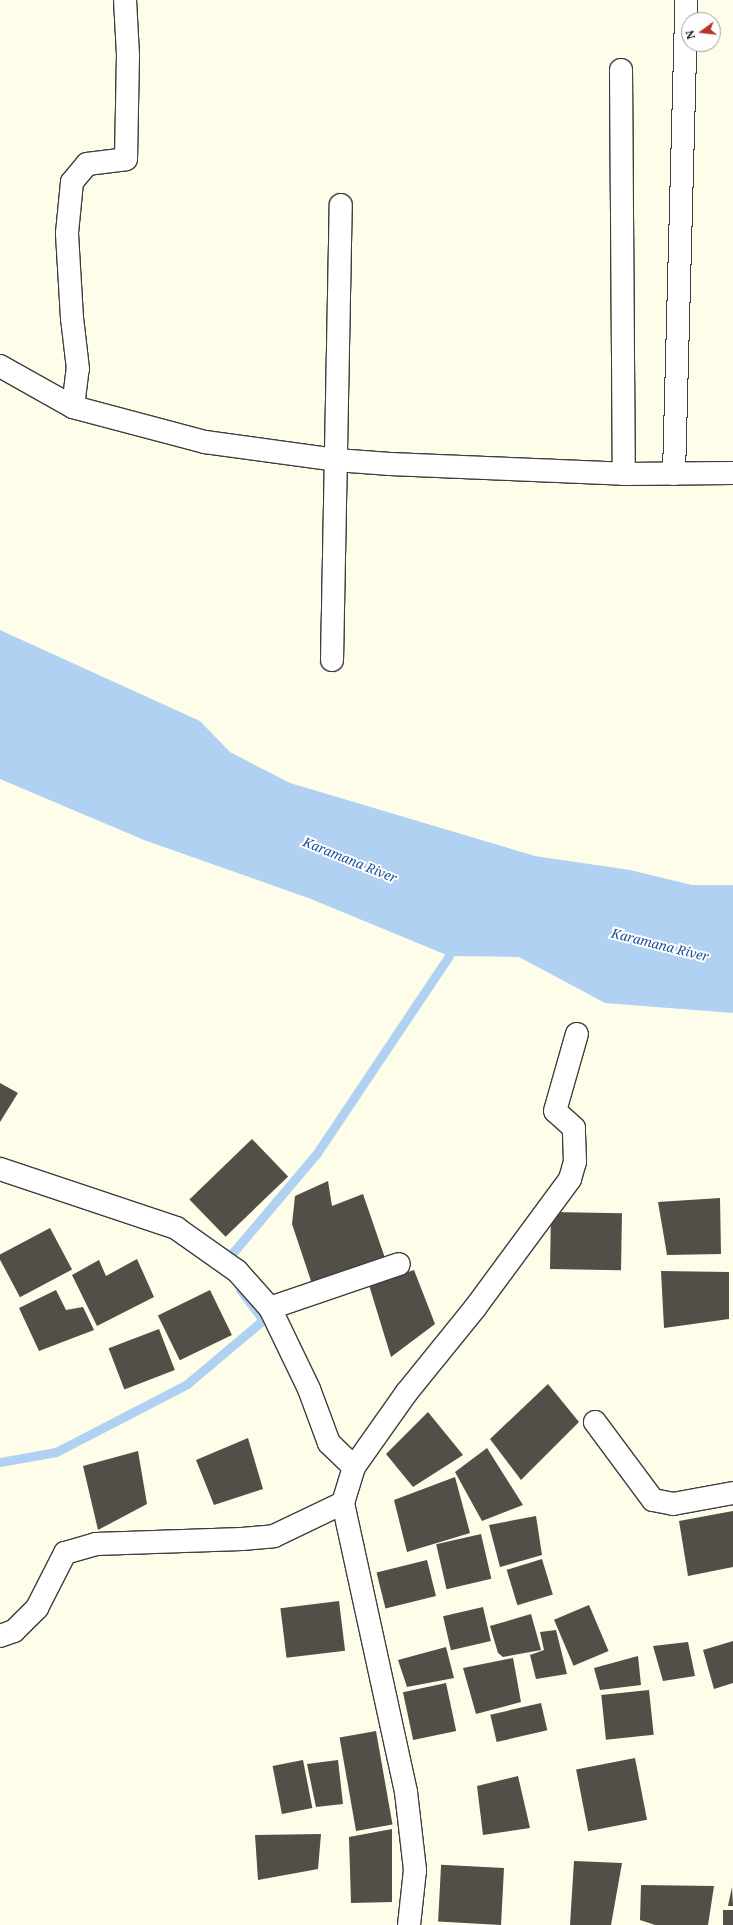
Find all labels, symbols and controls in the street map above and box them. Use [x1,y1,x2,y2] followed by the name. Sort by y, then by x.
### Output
[681,12,721,52] north arrow
[682,29,698,41] text: N
[301,834,399,886] water label: Karamana River
[610,925,710,965] water label: Karamana River

